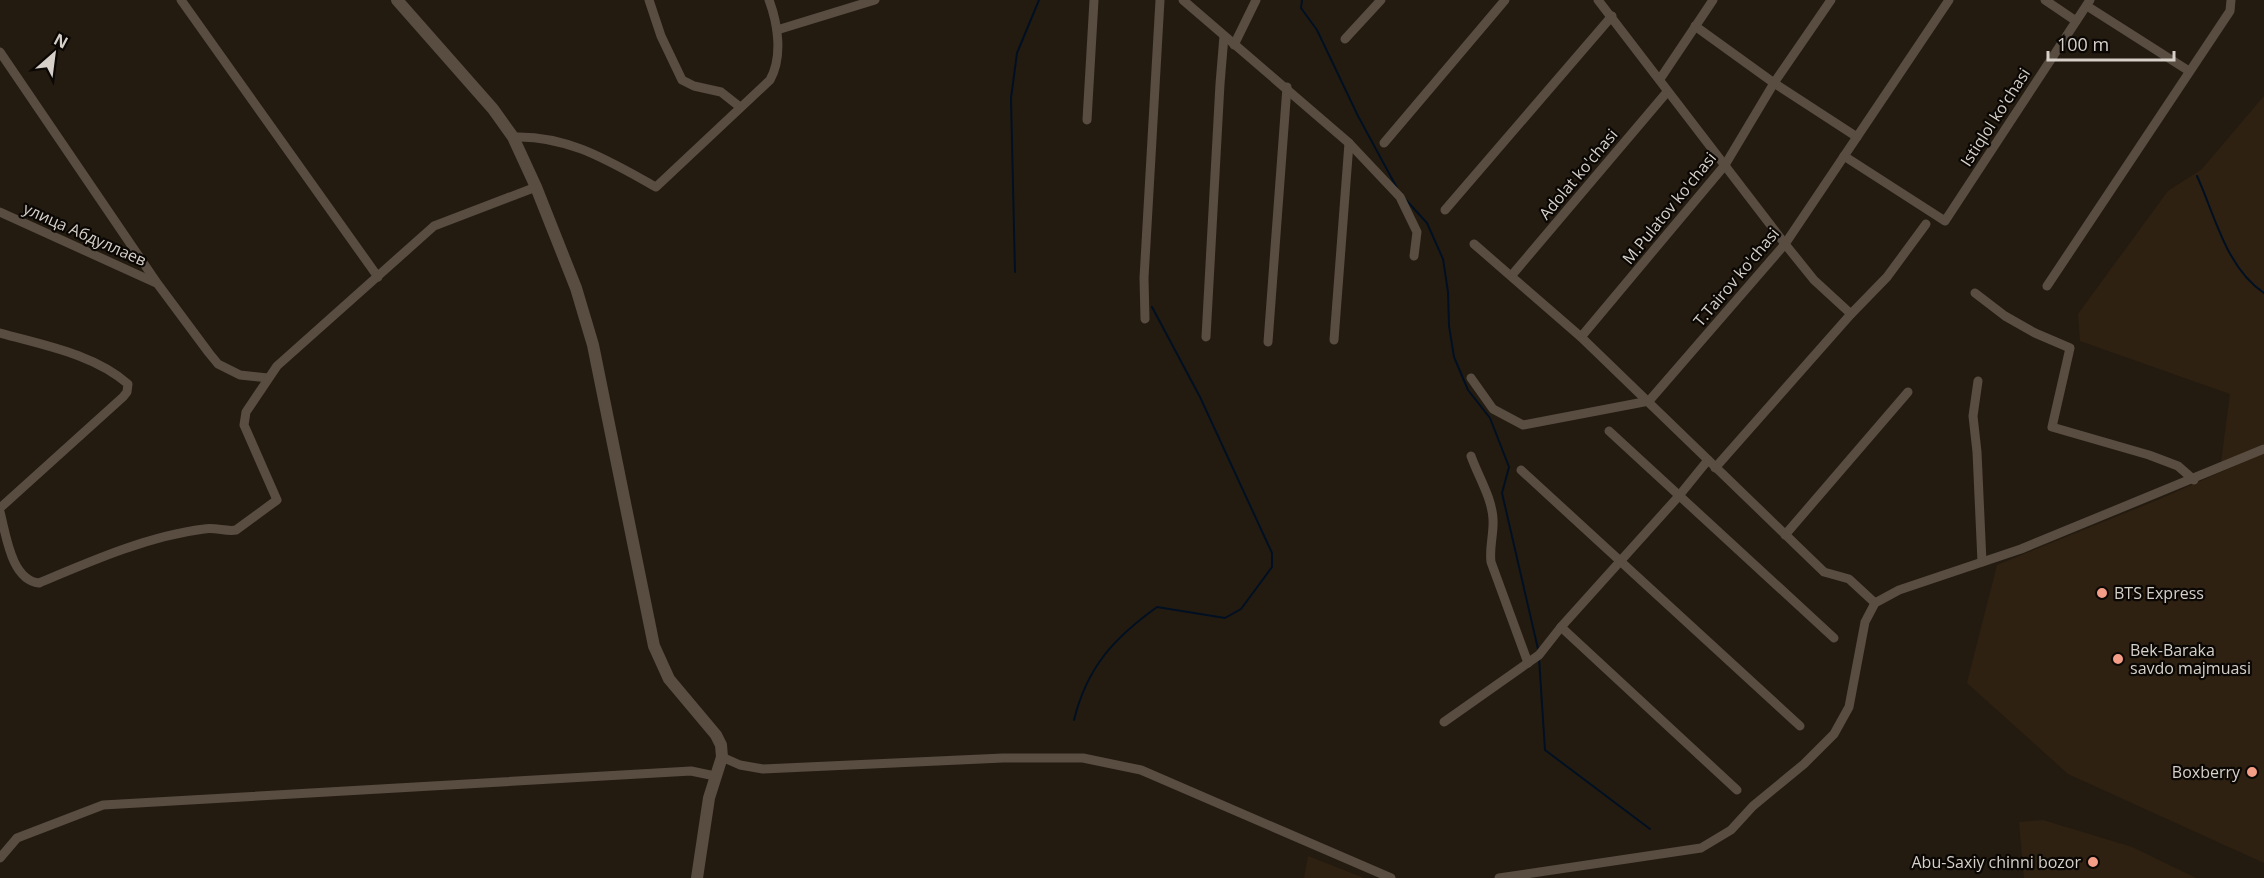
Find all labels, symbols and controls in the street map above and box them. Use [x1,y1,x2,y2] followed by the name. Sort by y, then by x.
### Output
[24,24,84,84] north arrow
[2048,24,2174,62] scale bar
[50,28,72,54] text: N
[2057,32,2109,56] text: 100 m
[1955,64,2035,170] street label: Istiqlol ko'chasi
[1534,124,1622,224] street label: Adolat ko'chasi
[1617,147,1721,269] street label: M.Pulatov ko'chasi
[20,197,150,271] street label: улица Абдуллаев
[1688,223,1784,331] street label: T.Tairov ko'chasi
[2114,582,2204,604] place label: BTS Express
[2095,586,2109,600] marker: BTS Express
[2130,639,2251,679] place label: Bek-Baraka savdo majmuasi
[2111,652,2125,666] marker: Bek-Baraka savdo majmuasi
[2172,761,2241,783] place label: Boxberry
[2245,765,2259,779] marker: Boxberry
[1911,851,2081,873] place label: Abu-Saxiy chinni bozor
[2086,855,2100,869] marker: Abu-Saxiy chinni bozor

